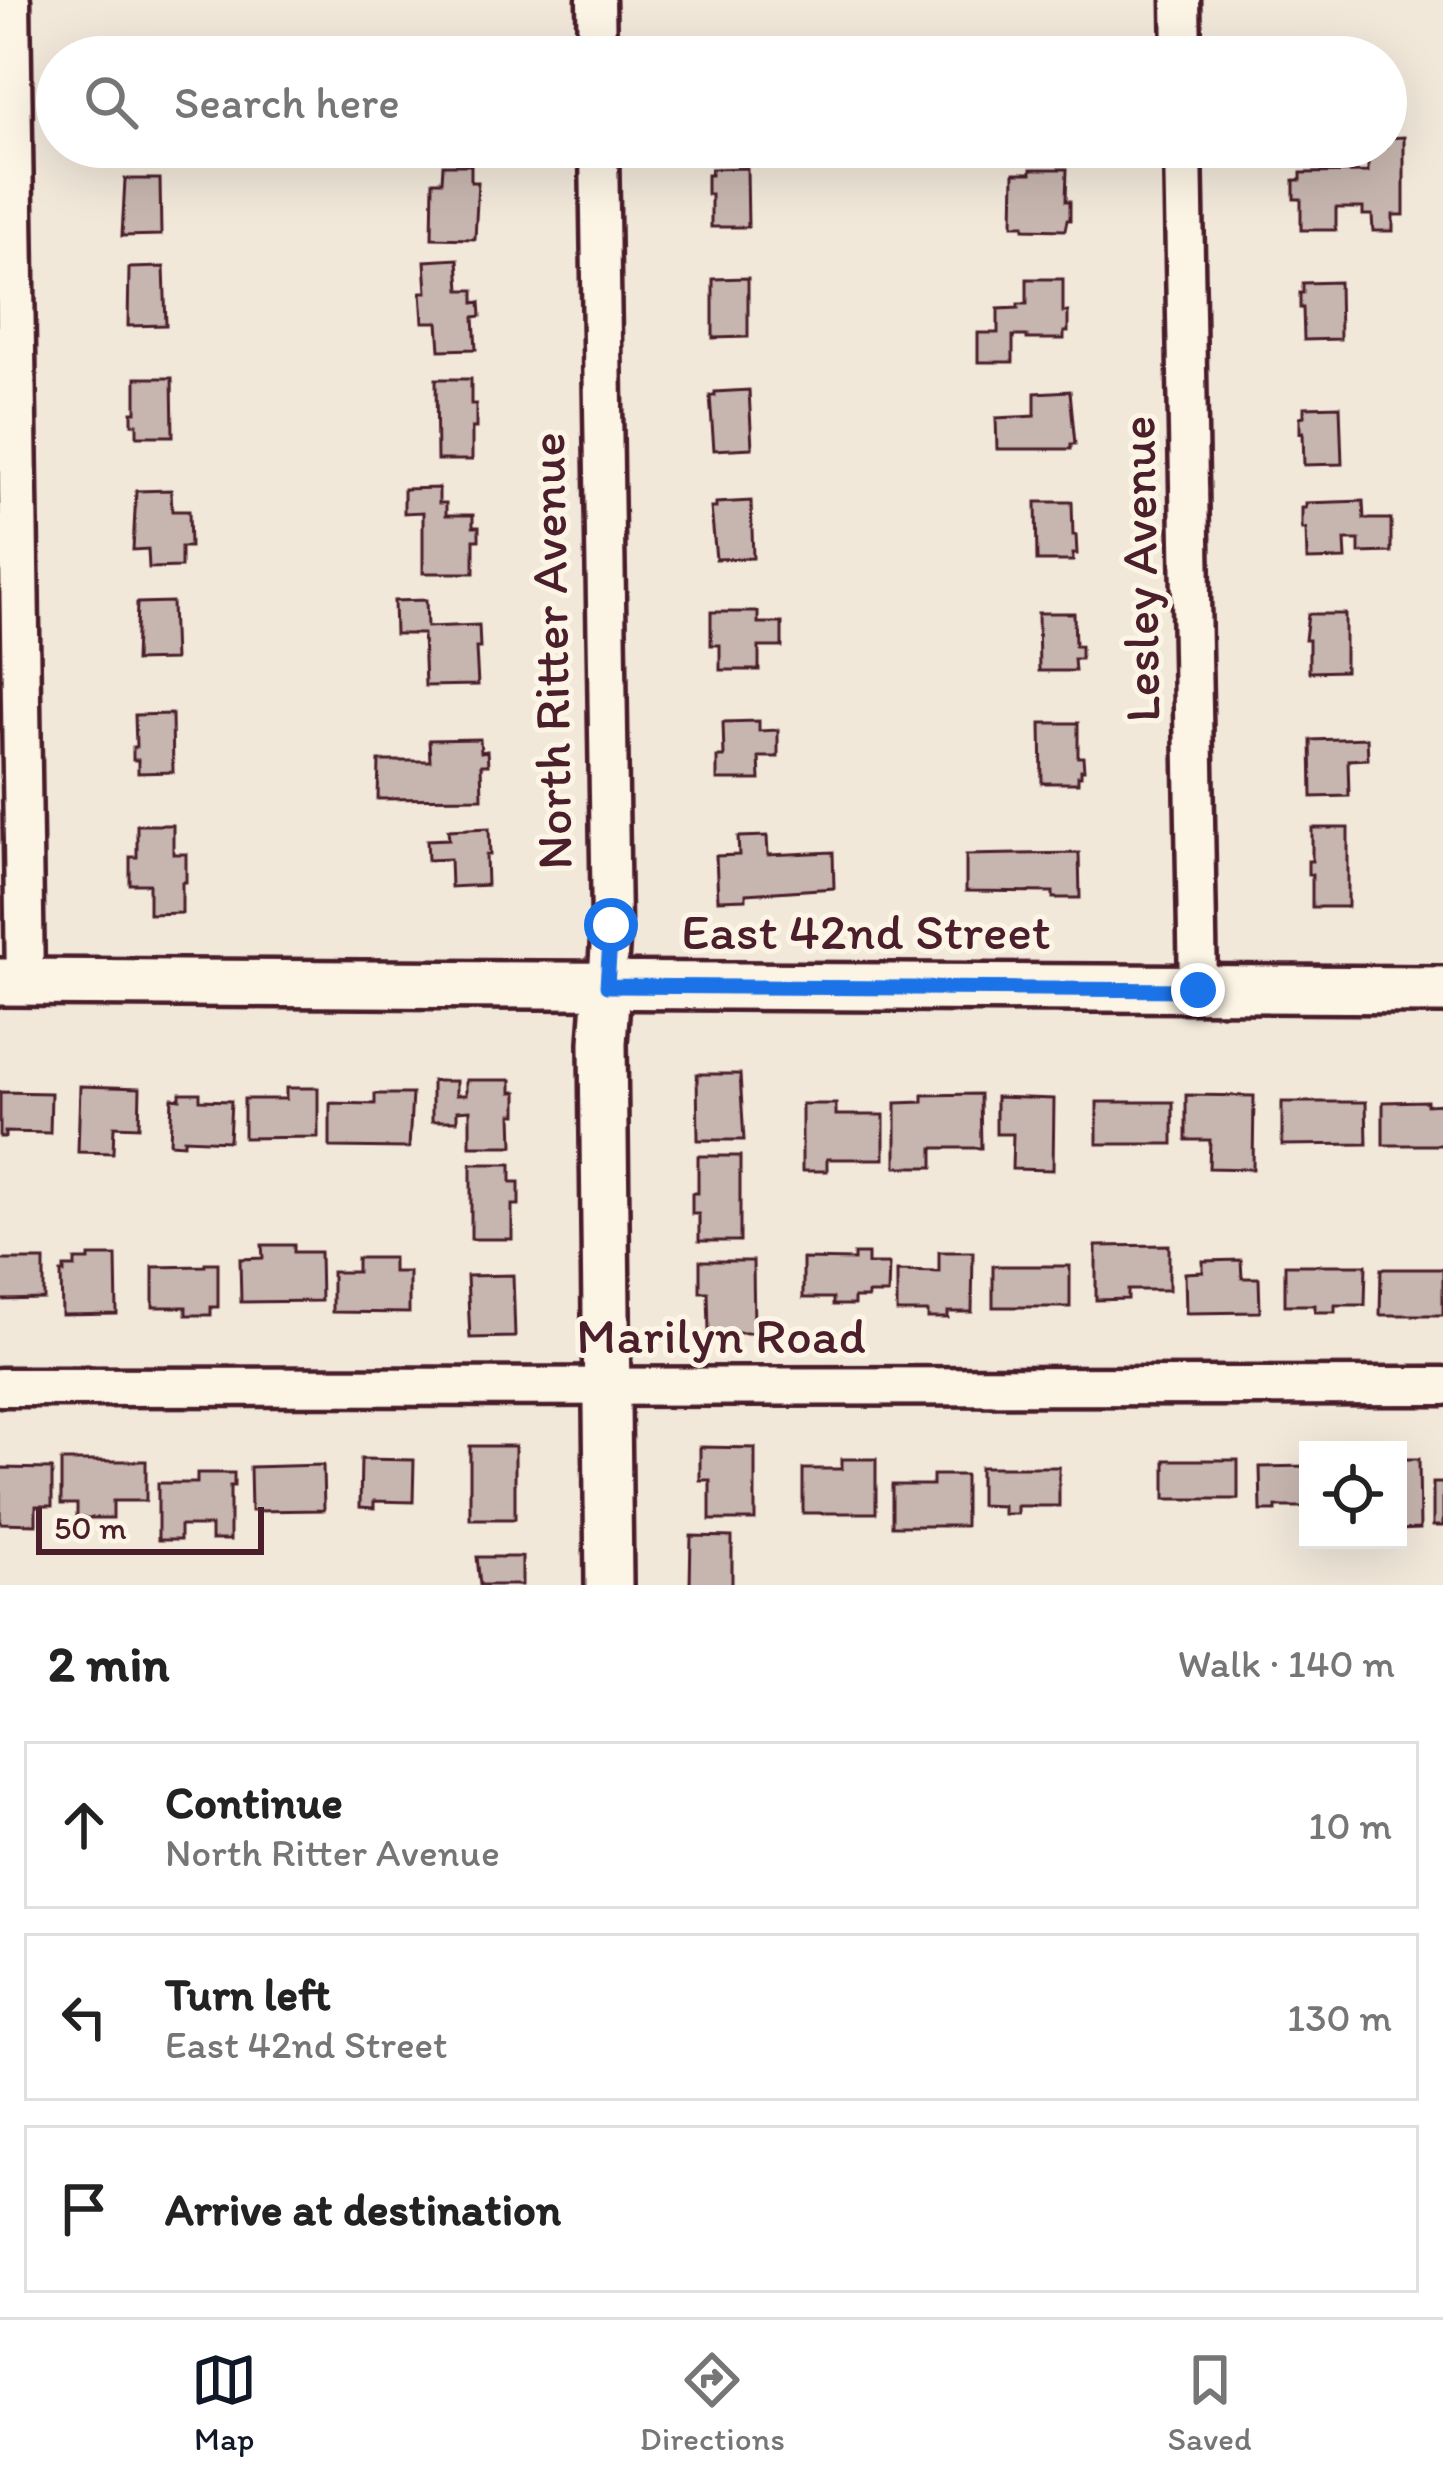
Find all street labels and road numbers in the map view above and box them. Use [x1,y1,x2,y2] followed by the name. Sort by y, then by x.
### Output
[1106,415,1173,723] street label: Lesley Avenue
[516,432,585,870] street label: North Ritter Avenue
[681,901,1051,962] street label: East 42nd Street
[576,1305,866,1366] street label: Marilyn Road

